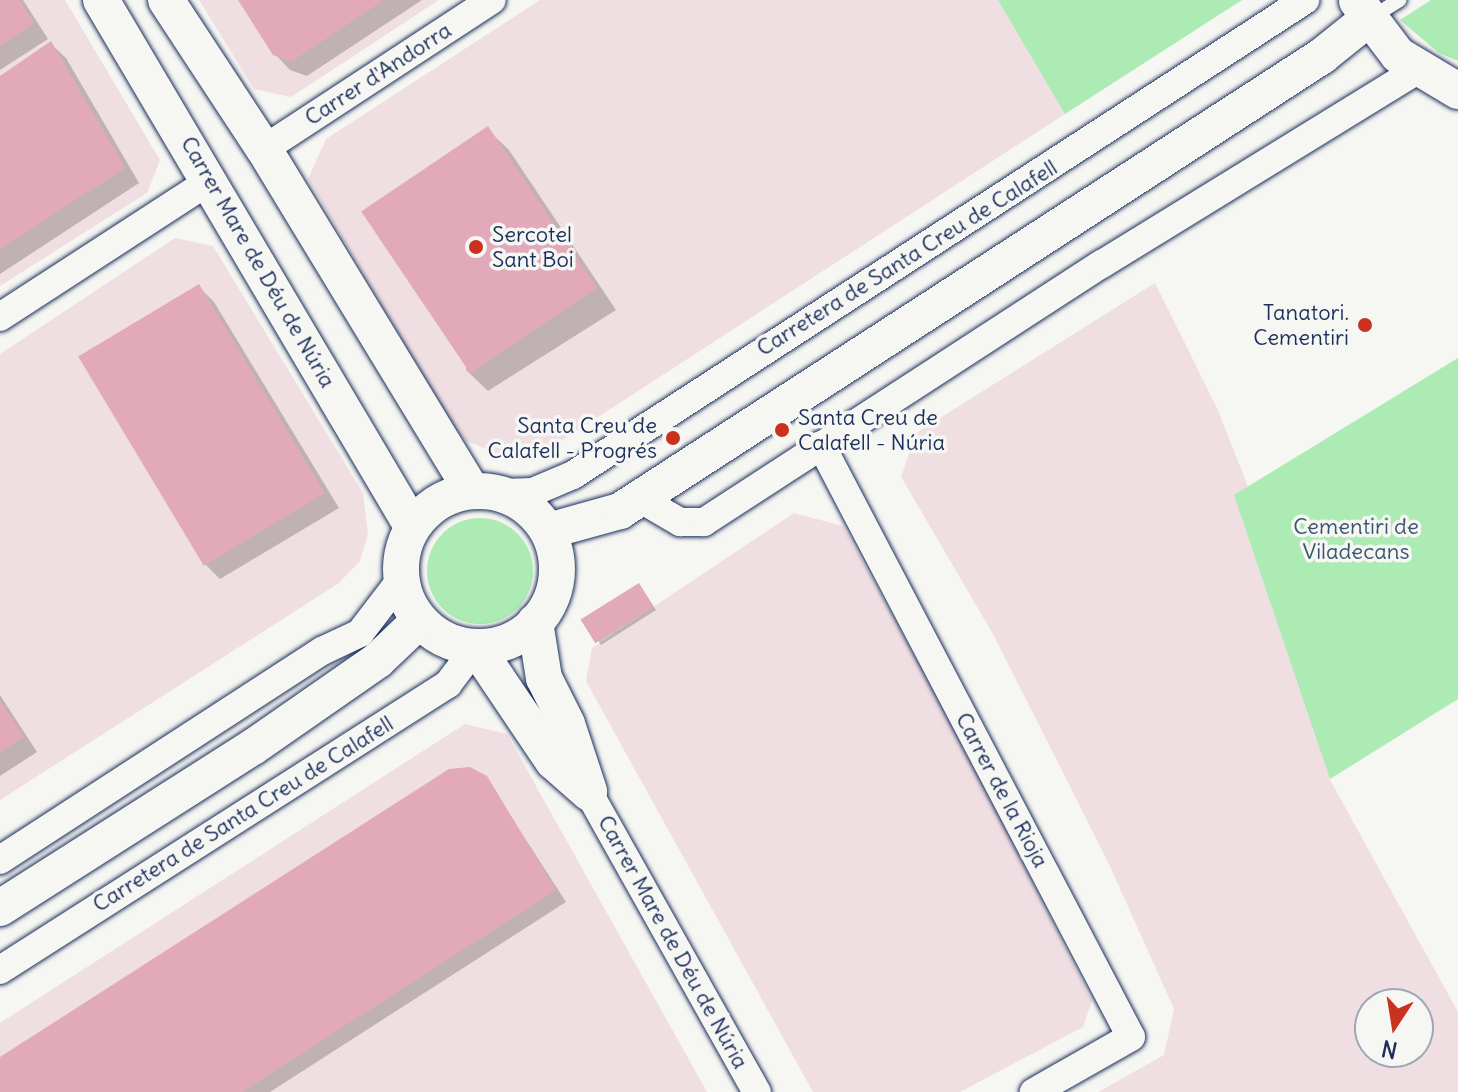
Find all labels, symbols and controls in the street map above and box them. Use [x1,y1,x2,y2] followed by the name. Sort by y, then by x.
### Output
[300,17,456,131] street label: Carrer d'Andorra
[175,132,341,392] street label: Carrer Mare de Déu de Núria
[752,154,1062,362] street label: Carretera de Santa Creu de Calafell
[492,221,574,272] place label: Sercotel Sant Boi
[467,238,485,256] marker: Sercotel Sant Boi
[1253,299,1349,350] place label: Tanatori. Cementiri
[1356,316,1374,334] marker: Tanatori. Cementiri
[798,404,945,456] place label: Santa Creu de Calafell - Núria
[488,412,657,464] place label: Santa Creu de Calafell - Progrés
[773,421,791,439] marker: Santa Creu de Calafell - Núria
[664,429,682,447] marker: Santa Creu de Calafell - Progrés
[1293,513,1419,564] park label: Cementiri de Viladecans
[950,708,1054,872] street label: Carrer de la Rioja
[88,710,398,918] street label: Carretera de Santa Creu de Calafell
[592,811,754,1073] street label: Carrer Mare de Déu de Núria
[1354,988,1434,1068] north arrow
[1379,1034,1400,1065] text: N

